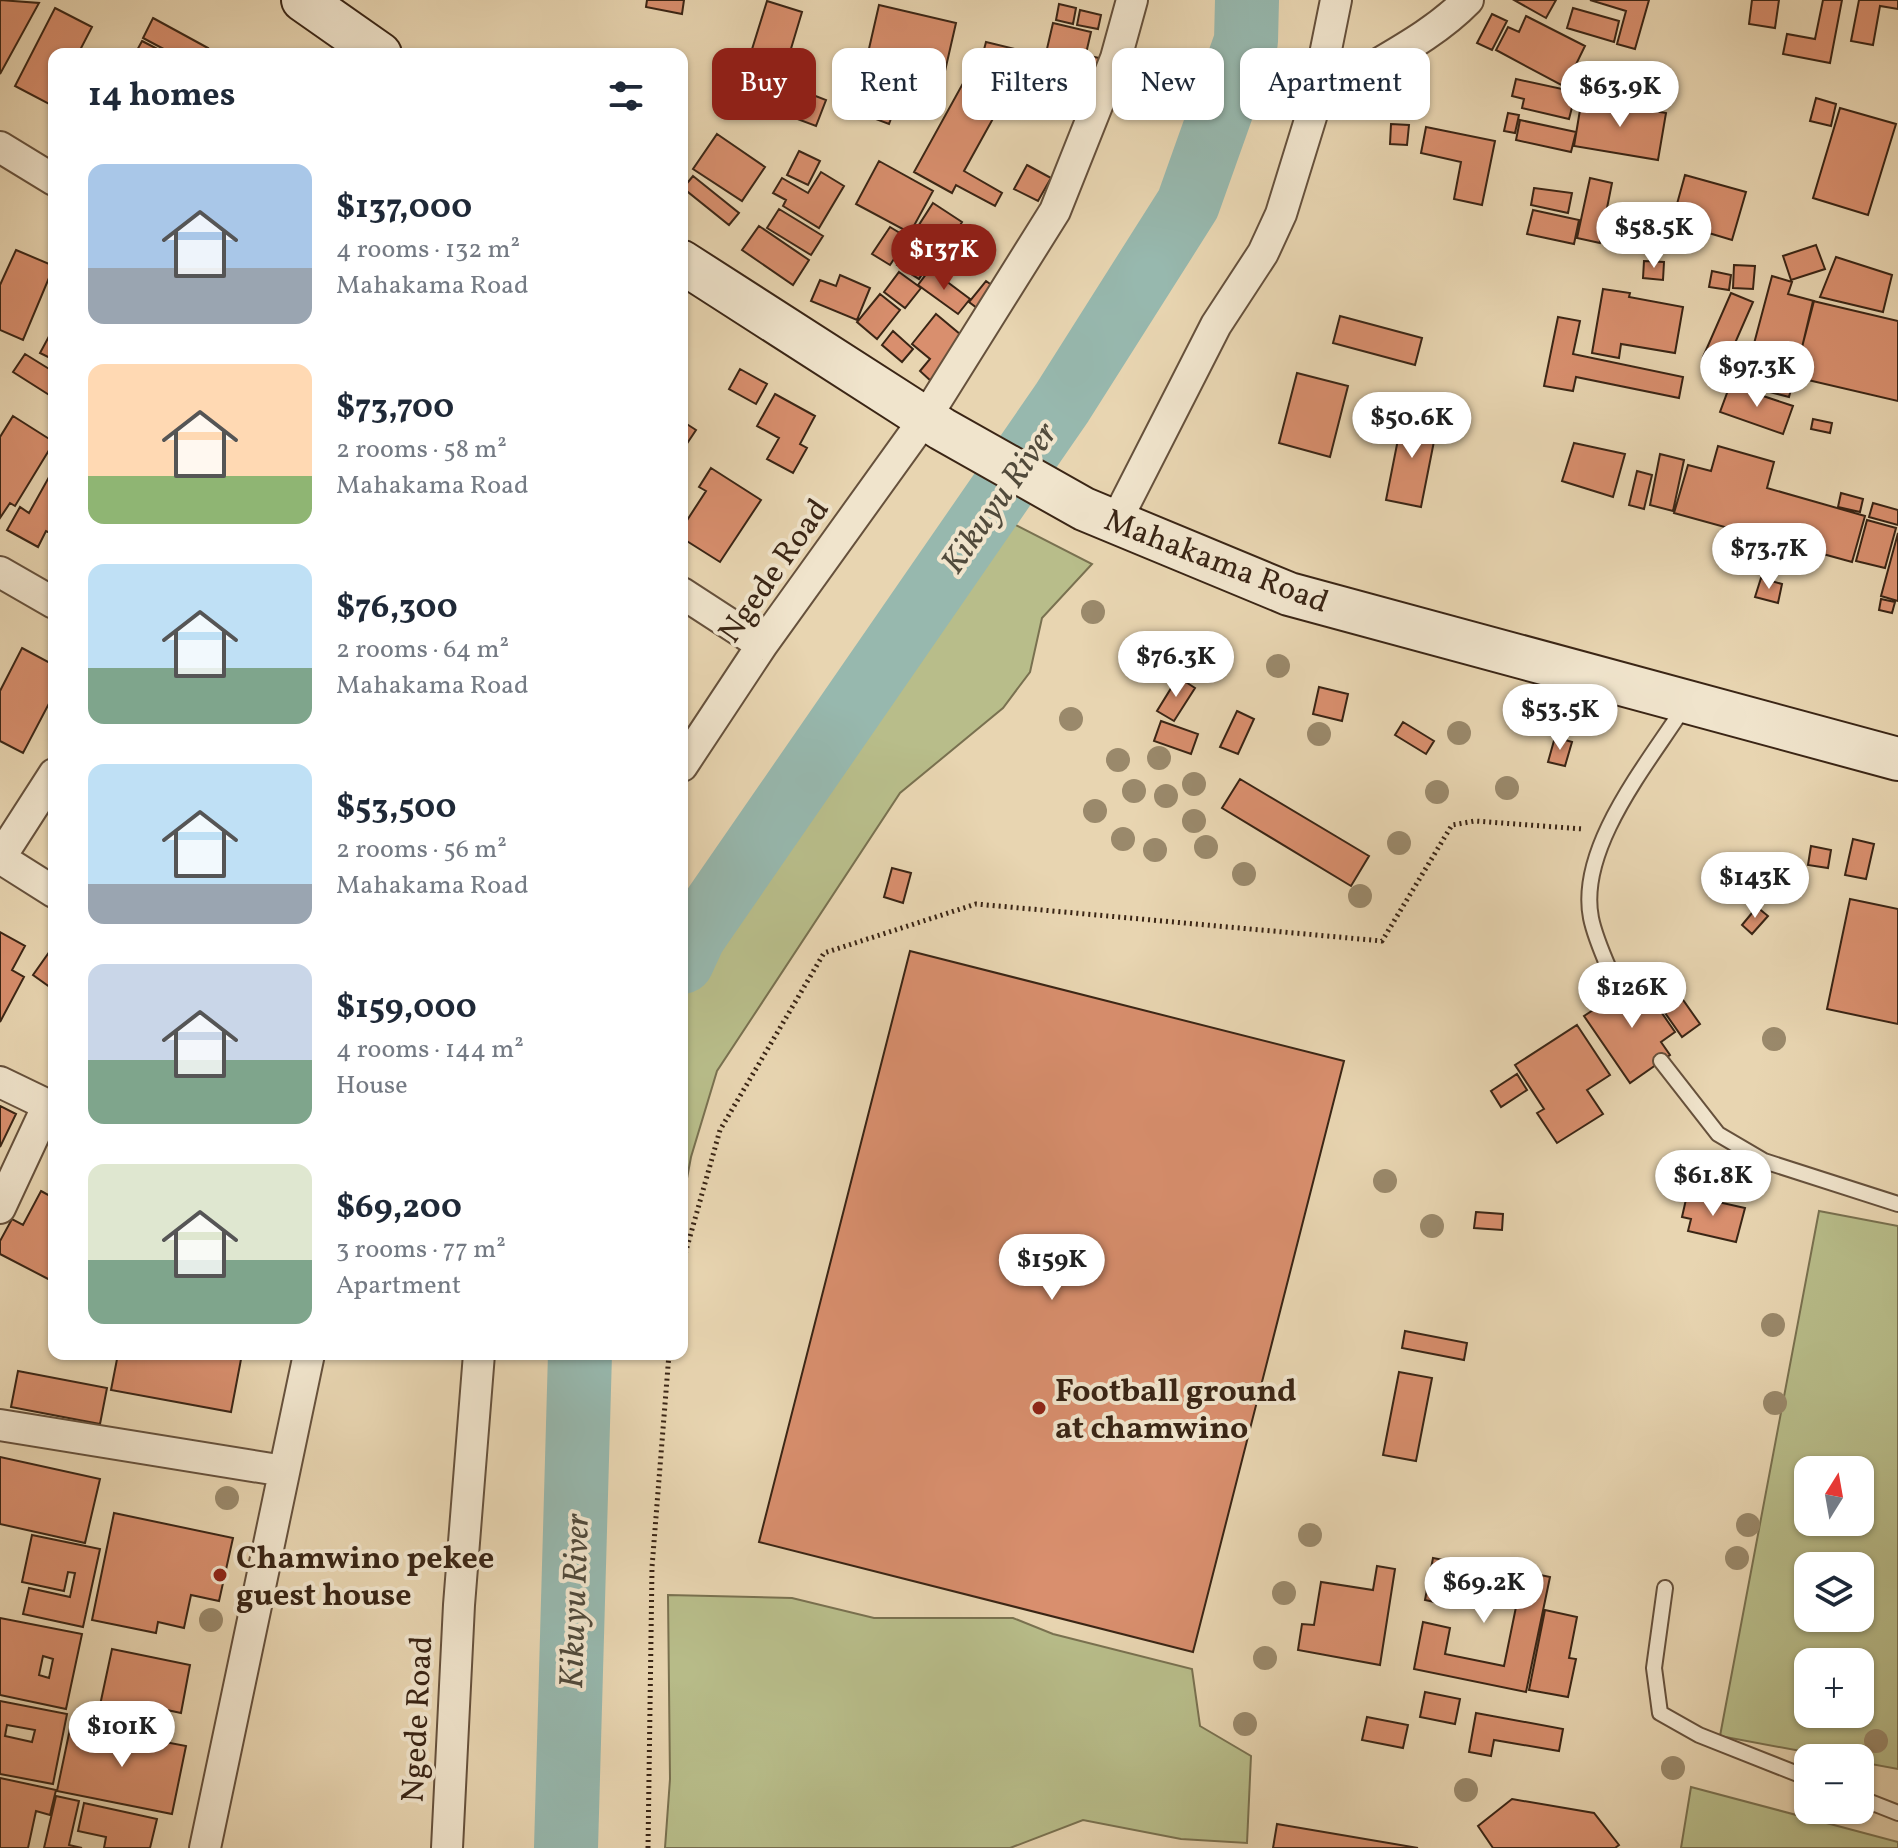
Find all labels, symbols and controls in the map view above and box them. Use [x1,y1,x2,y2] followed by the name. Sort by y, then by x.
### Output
[712,48,816,120] chip: Buy
[832,48,946,120] chip: Rent
[962,48,1096,120] chip: Filters
[1112,48,1224,120] chip: New
[1240,48,1430,120] chip: Apartment
[1555,61,1685,129] pin: $63.9K
[1579,69,1661,105] text: $63.9K
[88,73,235,120] text: 14 homes
[604,74,648,118] icon: filters
[336,185,472,232] text: $137,000
[152,196,248,292] icon: home
[1589,202,1719,270] pin: $58.5K
[1614,210,1694,246] text: $58.5K
[888,224,1000,292] pin: $137K
[336,232,520,268] text: 4 rooms · 132 m²
[909,232,979,268] text: $137K
[336,268,529,304] text: Mahakama Road
[1692,341,1822,409] pin: $97.3K
[1718,349,1796,385] text: $97.3K
[336,385,454,432] text: $73,700
[1347,392,1477,460] pin: $50.6K
[152,396,248,492] icon: home
[1370,400,1454,436] text: $50.6K
[931,413,1071,584] water label: Kikuyu River
[336,432,507,468] text: 2 rooms · 58 m²
[336,468,529,504] text: Mahakama Road
[710,491,841,653] street label: Ngede Road
[1097,500,1334,626] street label: Mahakama Road
[1704,523,1834,591] pin: $73.7K
[1730,531,1808,567] text: $73.7K
[336,585,458,632] text: $76,300
[152,596,248,692] icon: home
[1111,631,1241,699] pin: $76.3K
[336,632,509,668] text: 2 rooms · 64 m²
[1136,639,1216,675] text: $76.3K
[336,668,529,704] text: Mahakama Road
[1495,684,1625,752] pin: $53.5K
[1521,692,1599,728] text: $53.5K
[336,785,456,832] text: $53,500
[152,796,248,892] icon: home
[336,832,507,868] text: 2 rooms · 56 m²
[1699,852,1811,920] pin: $143K
[1719,860,1791,896] text: $143K
[336,868,529,904] text: Mahakama Road
[1576,962,1688,1030] pin: $126K
[1596,970,1668,1006] text: $126K
[336,985,477,1032] text: $159,000
[152,996,248,1092] icon: home
[336,1032,524,1068] text: 4 rooms · 144 m²
[336,1068,408,1104] text: House
[1648,1150,1778,1218] pin: $61.8K
[1673,1158,1753,1194] text: $61.8K
[336,1185,462,1232] text: $69,200
[152,1196,248,1292] icon: home
[336,1232,506,1268] text: 3 rooms · 77 m²
[996,1234,1108,1302] pin: $159K
[1017,1242,1087,1278] text: $159K
[336,1268,461,1304] text: Apartment
[1055,1371,1296,1452] place label: Football ground at chamwino
[1030,1399,1048,1417] marker: Football ground at chamwino
[1794,1456,1874,1536] north arrow
[1794,1456,1874,1824] map controls
[550,1512,603,1690] water label: Kikuyu River
[236,1538,494,1619] place label: Chamwino pekee guest house
[1794,1552,1874,1632] button: layers
[1419,1557,1549,1625] pin: $69.2K
[1443,1565,1525,1601] text: $69.2K
[211,1566,229,1584] marker: Chamwino pekee guest house
[393,1635,445,1804] street label: Ngede Road
[1794,1648,1874,1728] button: +
[66,1701,178,1769] pin: $101K
[87,1709,157,1745] text: $101K
[1794,1744,1874,1824] button: −

